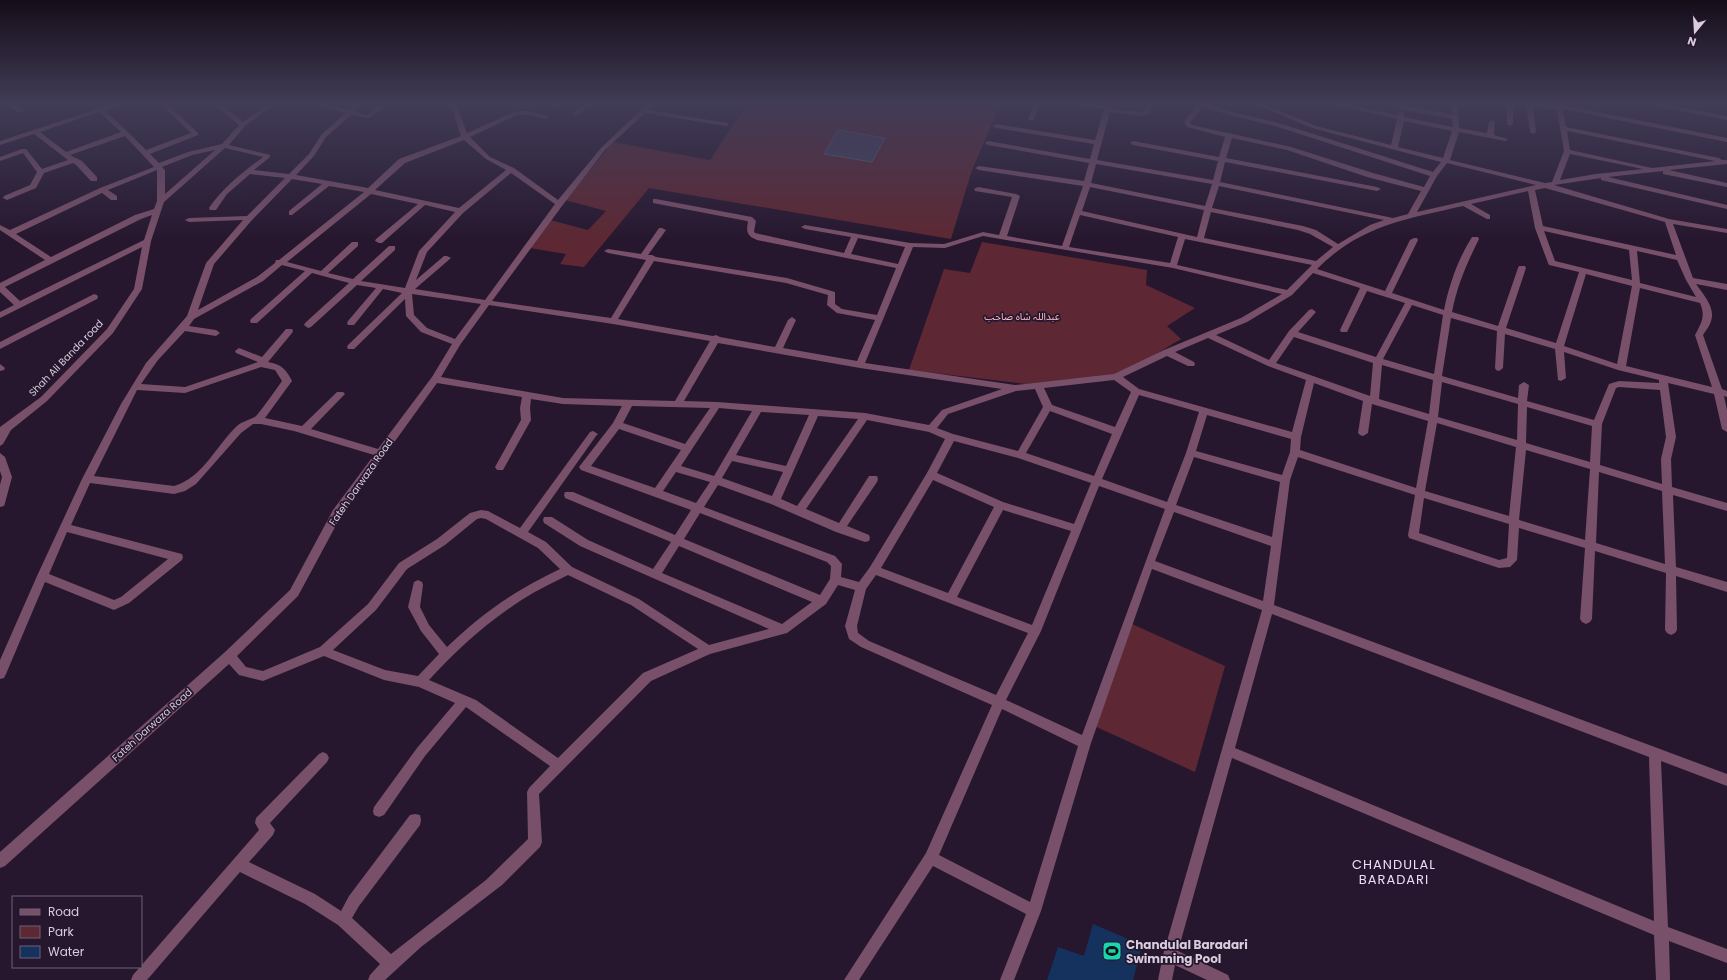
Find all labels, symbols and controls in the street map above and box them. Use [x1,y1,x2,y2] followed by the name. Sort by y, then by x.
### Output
[1675,12,1715,52] north arrow
[1685,33,1698,50] text: N
[984,309,1060,324] park label: عبداللہ شاہ صاحب
[25,316,107,400] street label: Shah Ali Banda road
[325,435,397,529] street label: Fateh Darwaza Road
[109,685,195,765] street label: Fateh Darwaza Road
[1352,855,1436,889] district label: CHANDULAL BARADARI
[12,896,142,968] legend
[48,903,79,920] text: Road
[48,923,75,940] text: Park
[1126,936,1248,967] place label: Chandulal Baradari Swimming Pool
[1101,940,1123,962] sports icon: Chandulal Baradari Swimming Pool
[48,943,85,960] text: Water

